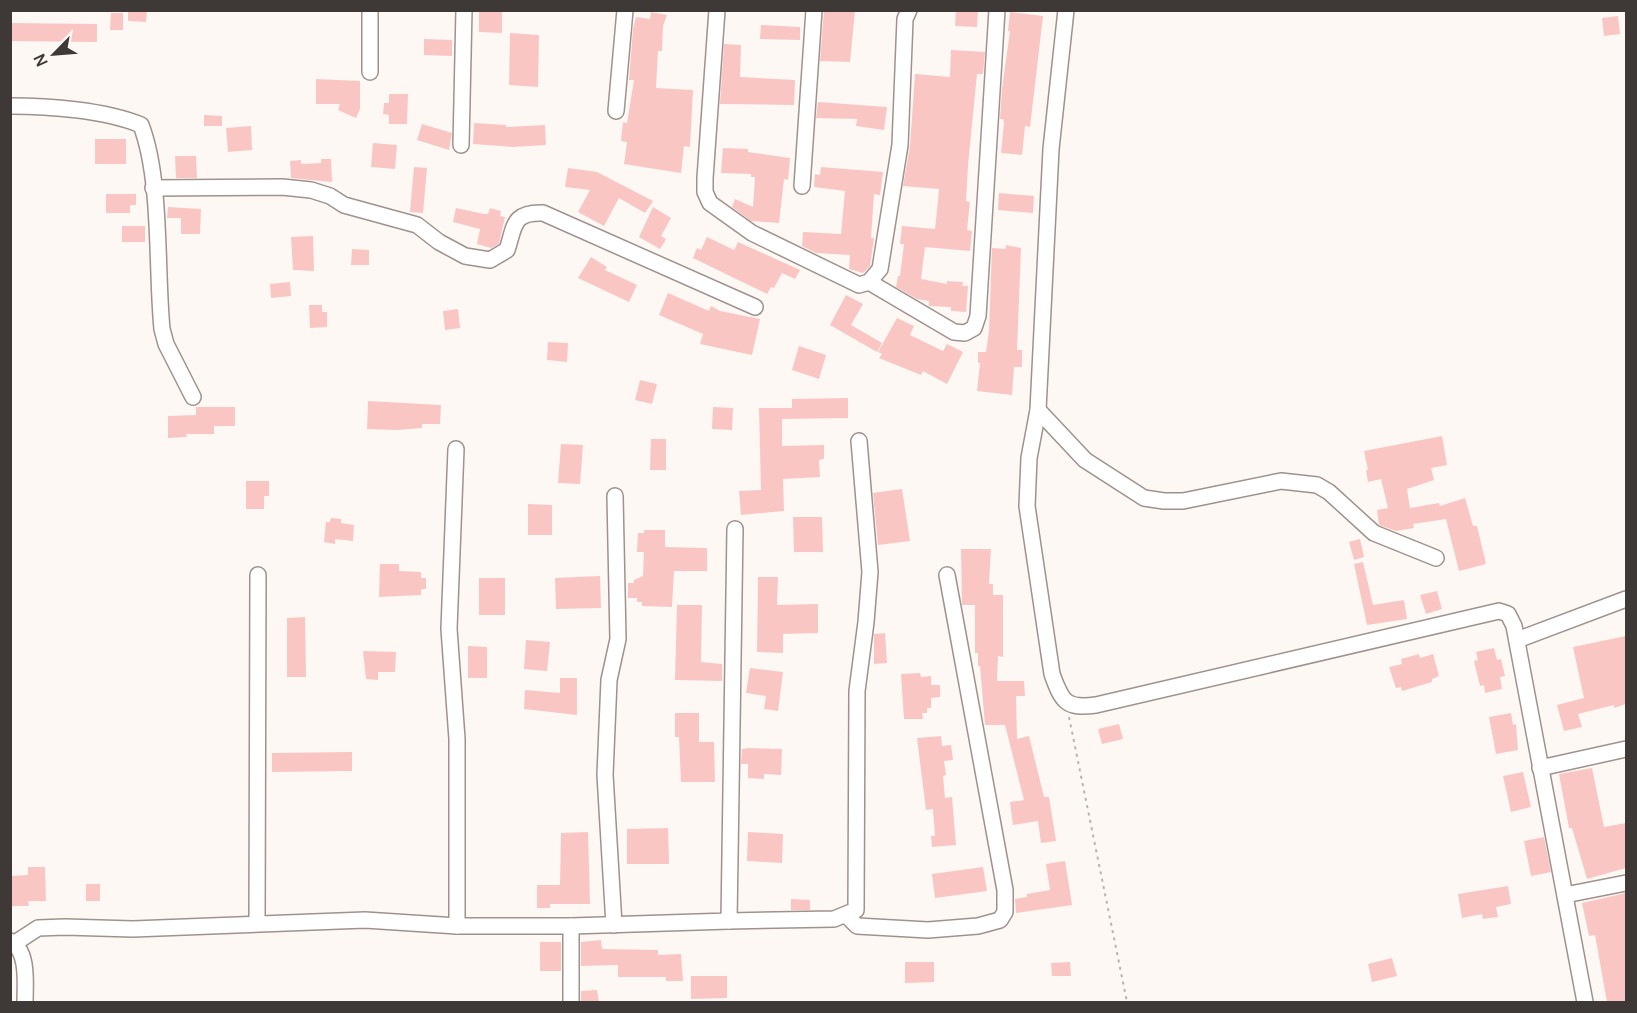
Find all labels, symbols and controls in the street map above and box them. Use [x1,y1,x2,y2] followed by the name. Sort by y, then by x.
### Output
[24,24,84,84] north arrow
[28,50,53,70] text: N

